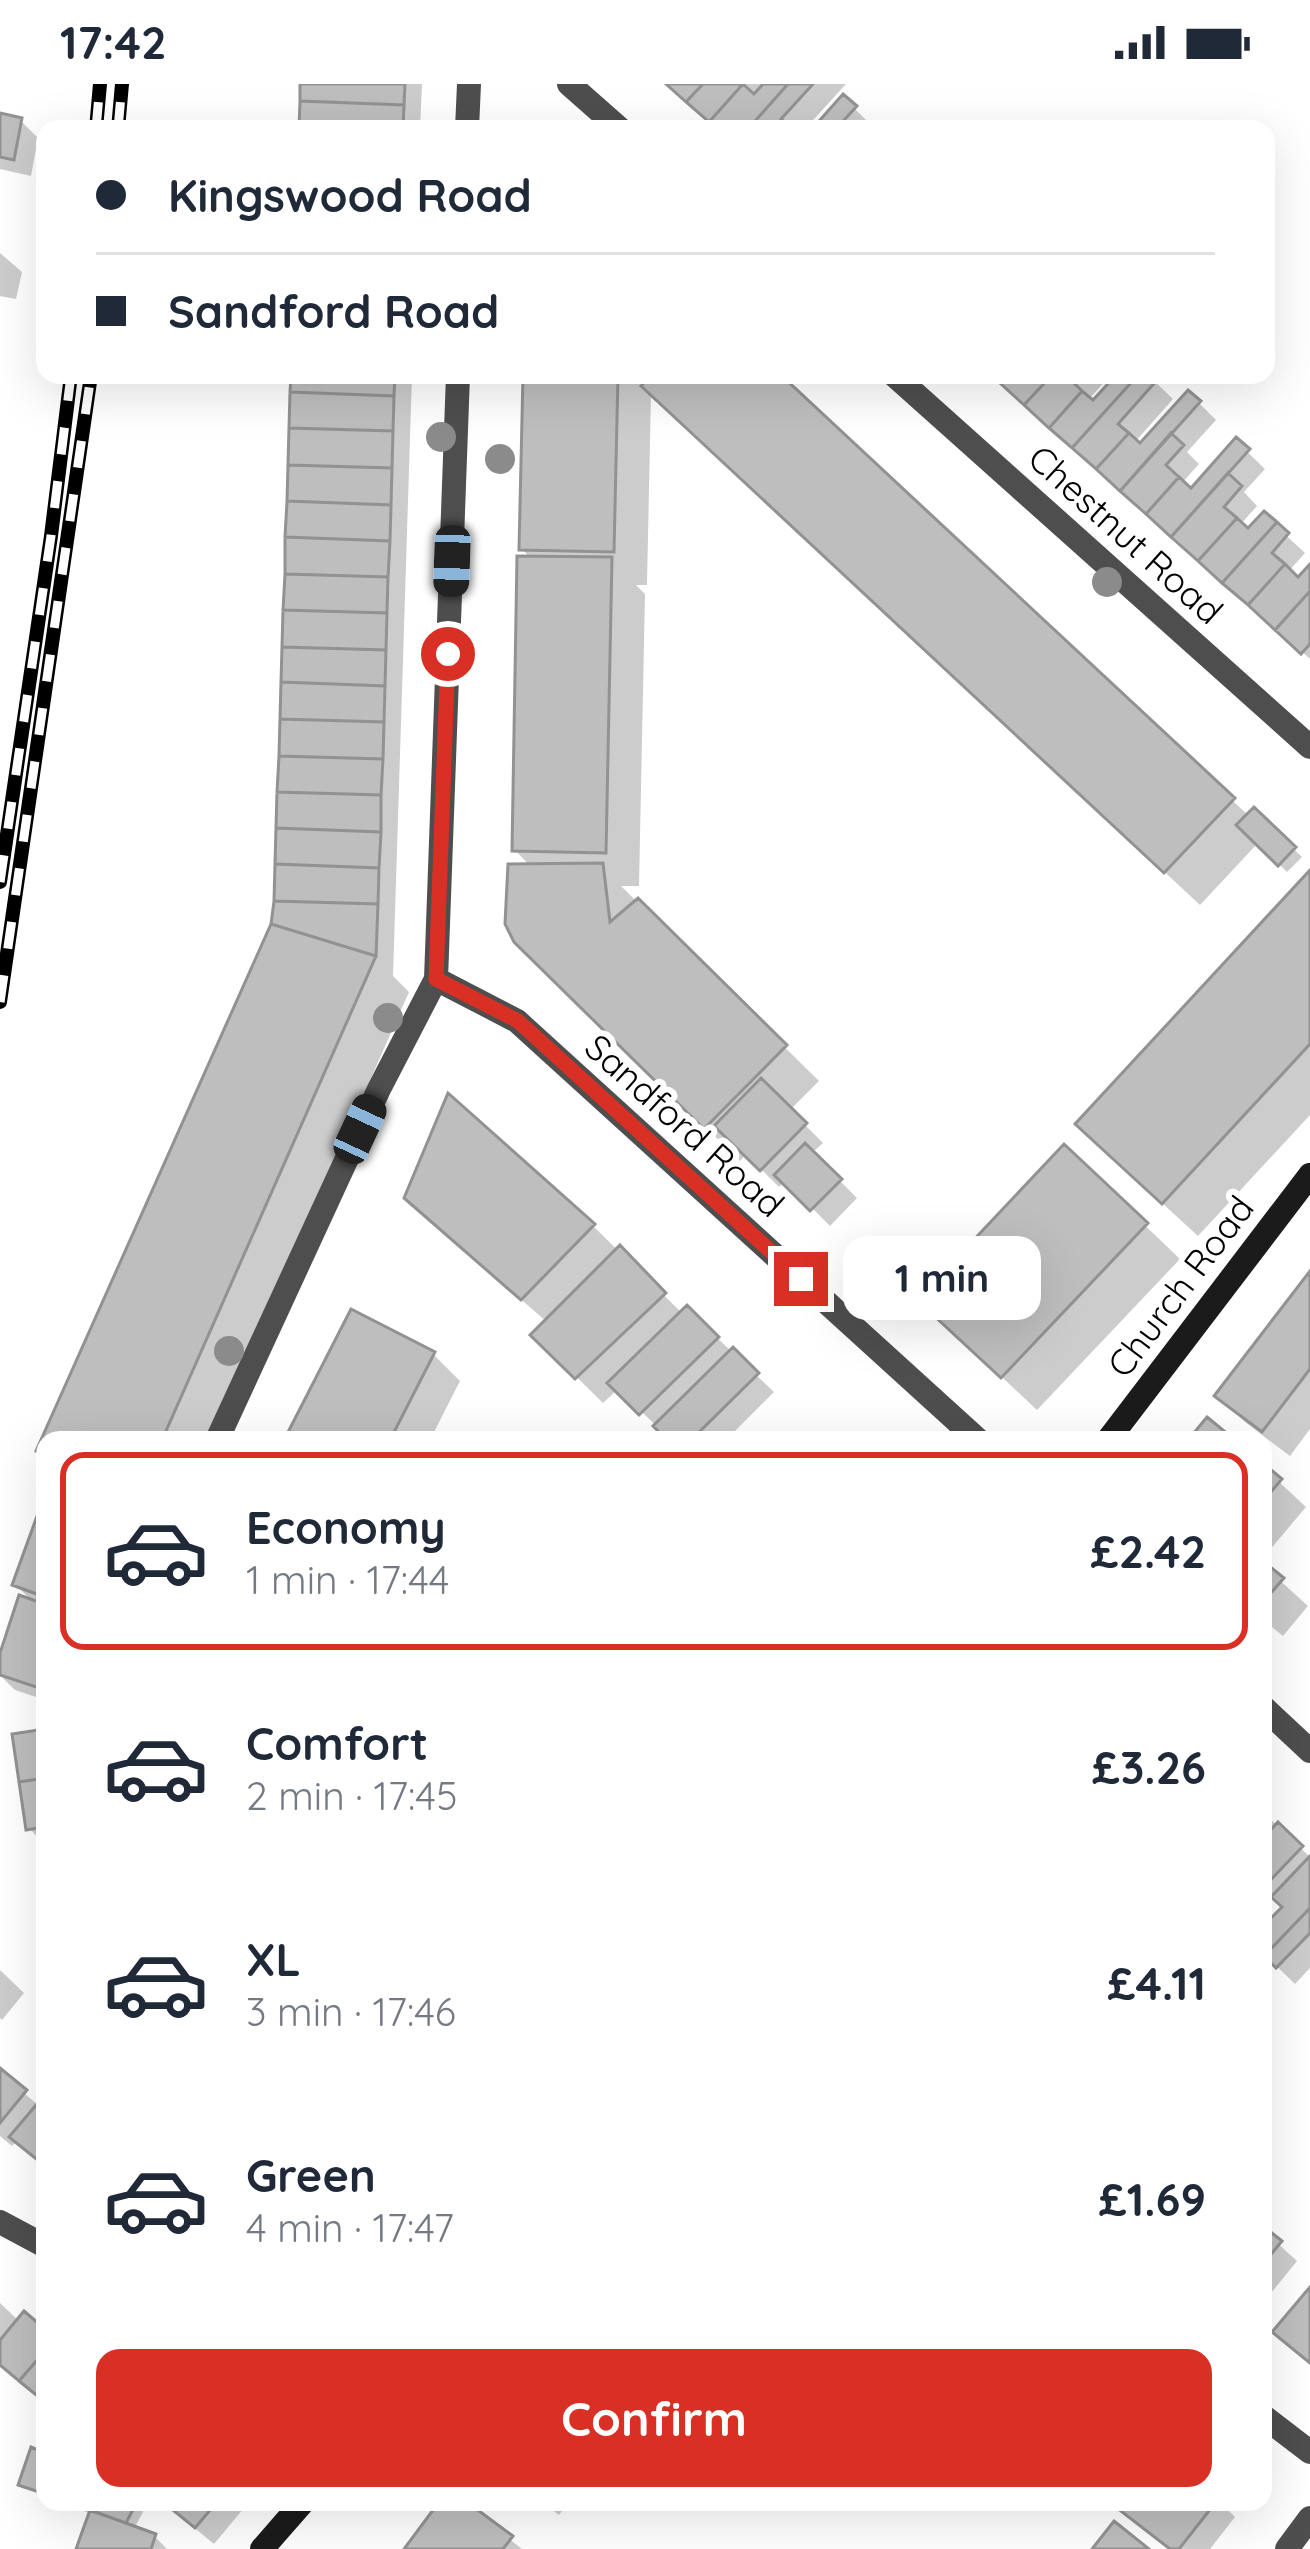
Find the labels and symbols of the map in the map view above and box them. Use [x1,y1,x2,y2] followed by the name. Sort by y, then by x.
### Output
[1020,435,1232,633] street label: Chestnut Road
[433,524,471,598] car
[421,627,475,681] route start
[576,1024,794,1226] street label: Sandford Road
[328,1089,392,1169] car
[1097,1186,1263,1386] street label: Church Road
[843,1237,1041,1321] callout: 1 min
[774,1252,828,1306] route end

